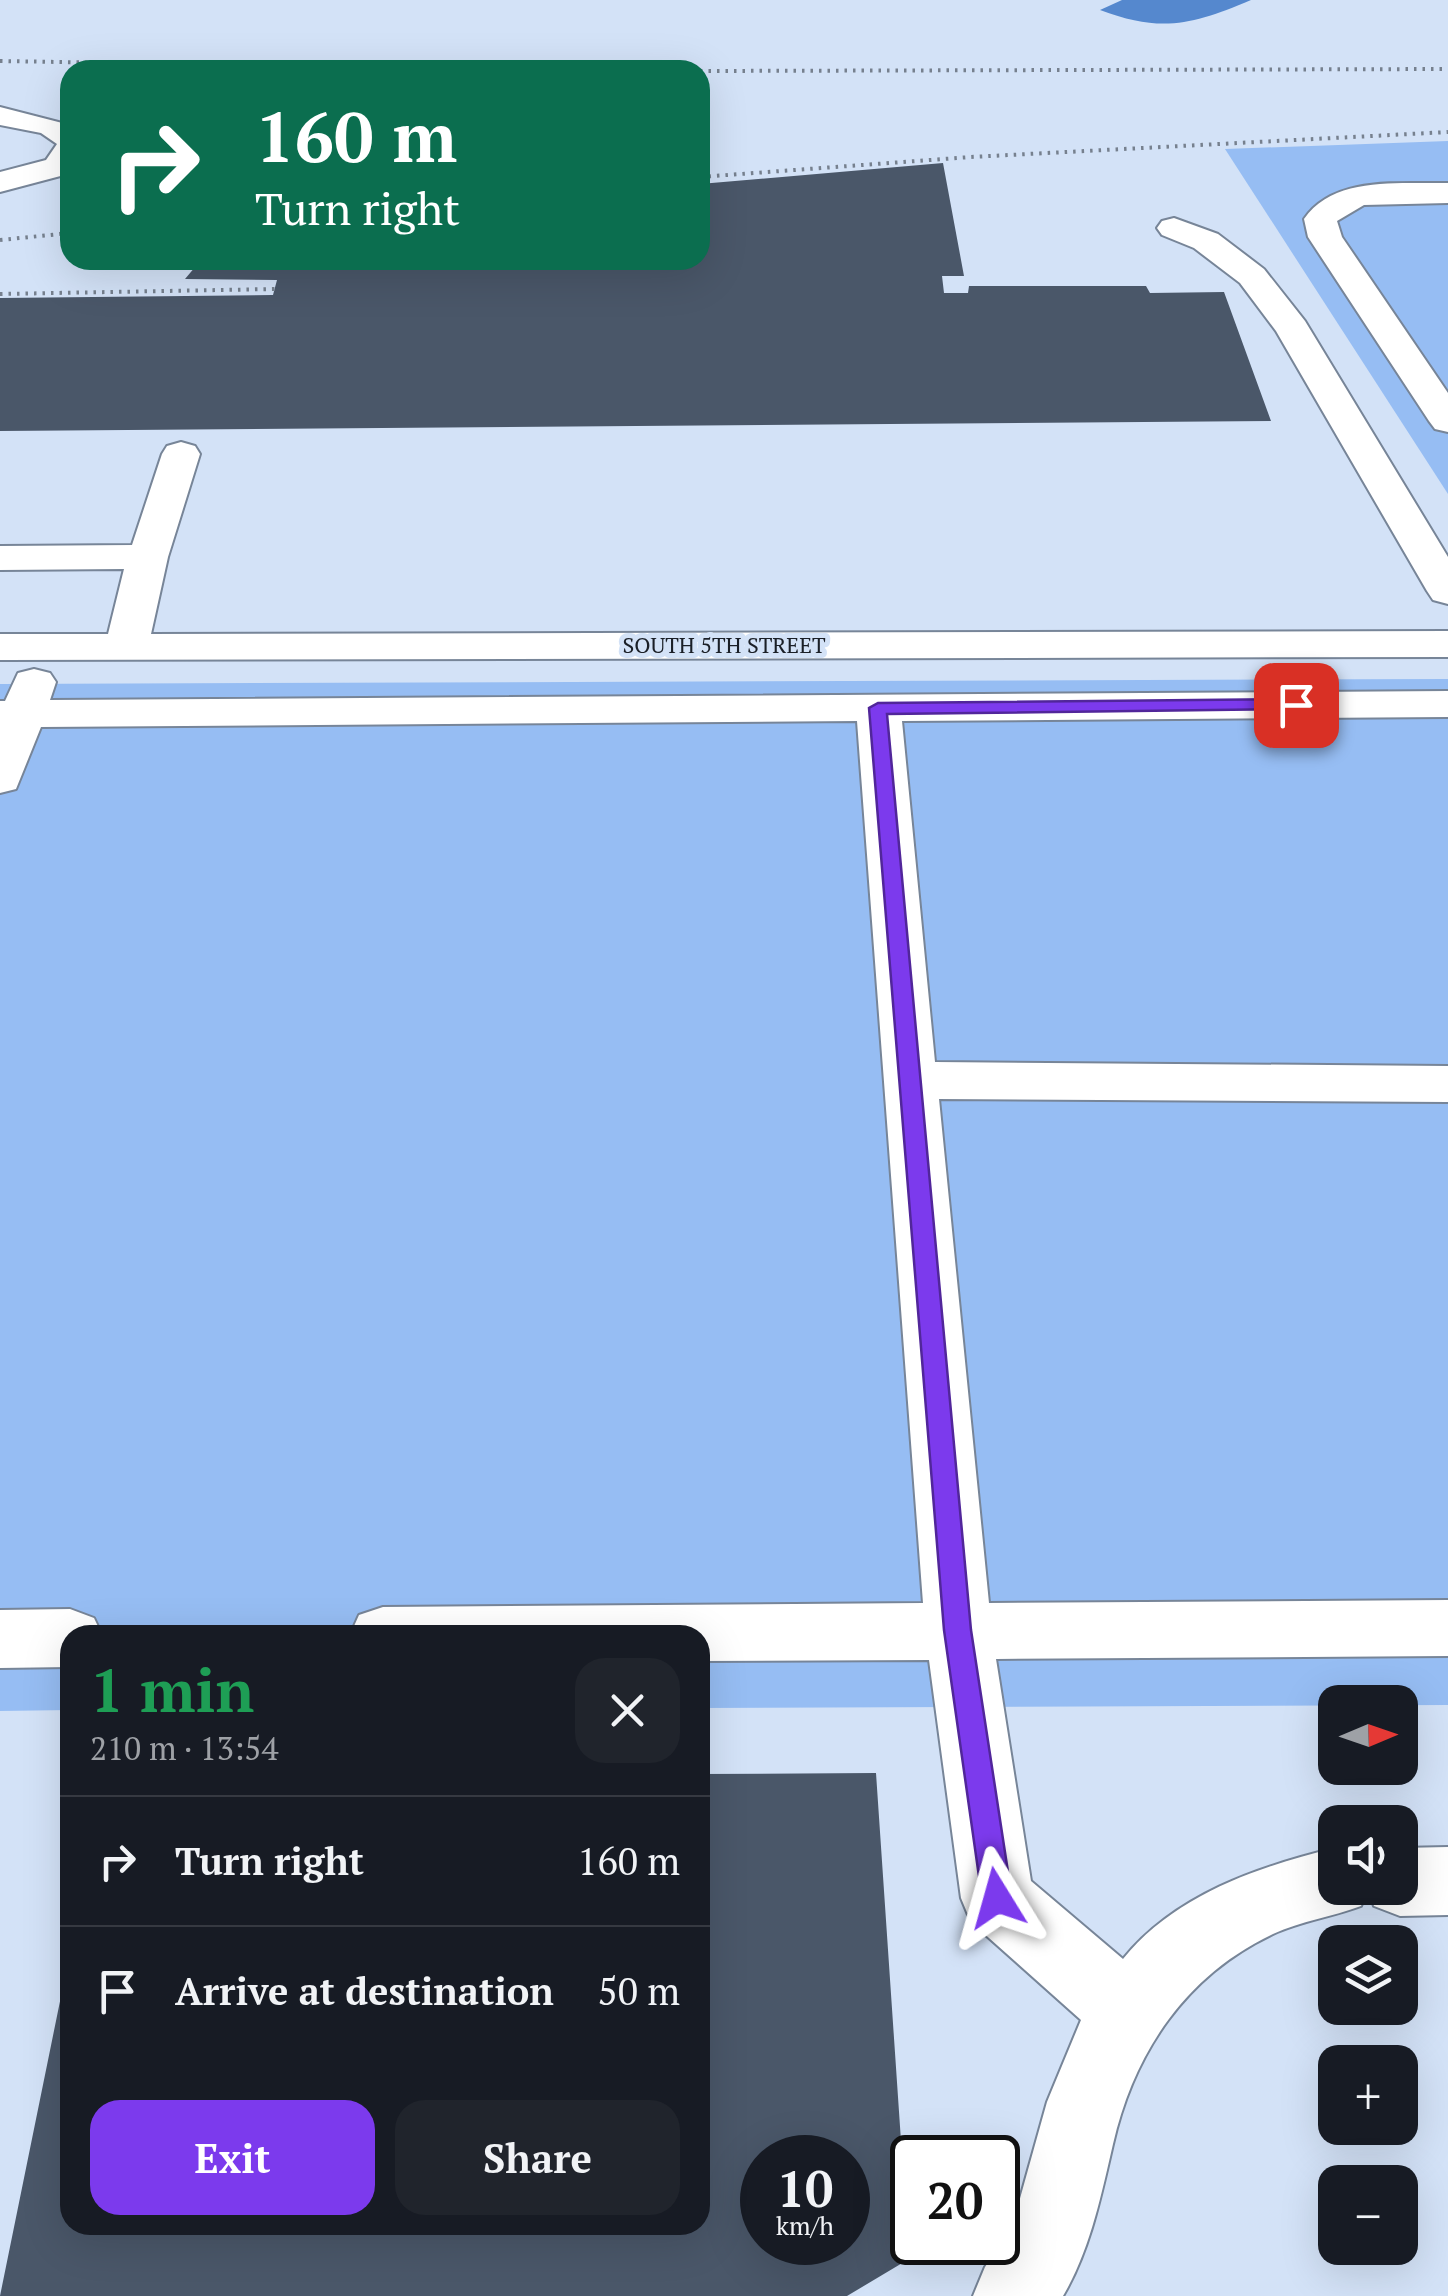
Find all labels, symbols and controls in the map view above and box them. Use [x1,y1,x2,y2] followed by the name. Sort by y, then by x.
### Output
[255,89,457,182] text: 160 m
[90,100,220,230] icon: right
[255,178,460,238] text: Turn right
[622,630,826,659] street label: SOUTH 5TH STREET
[1254,663,1339,748] pin
[1269,678,1324,733] icon: arrive
[90,1650,254,1729] text: 1 min
[575,1658,680,1763] button: close
[1318,1685,1418,1785] north arrow
[1318,1685,1418,2265] map controls
[90,1727,278,1769] text: 210 m · 13:54
[1318,1805,1418,1905] button: sound
[90,1834,145,1889] icon: right
[175,1836,364,1886] text: Turn right
[577,1836,680,1886] text: 160 m
[945,1846,1049,1950] position arrow
[1318,1925,1418,2025] button: layers
[90,1964,145,2019] icon: arrive
[175,1966,554,2016] text: Arrive at destination
[597,1966,680,2016] text: 50 m
[1318,2045,1418,2145] button: +
[90,2100,375,2215] button: Exit
[395,2100,680,2215] button: Share
[890,2135,1020,2265] speed limit sign: 20
[777,2155,833,2221] text: 10
[1318,2165,1418,2265] button: −
[776,2209,834,2242] text: km/h

